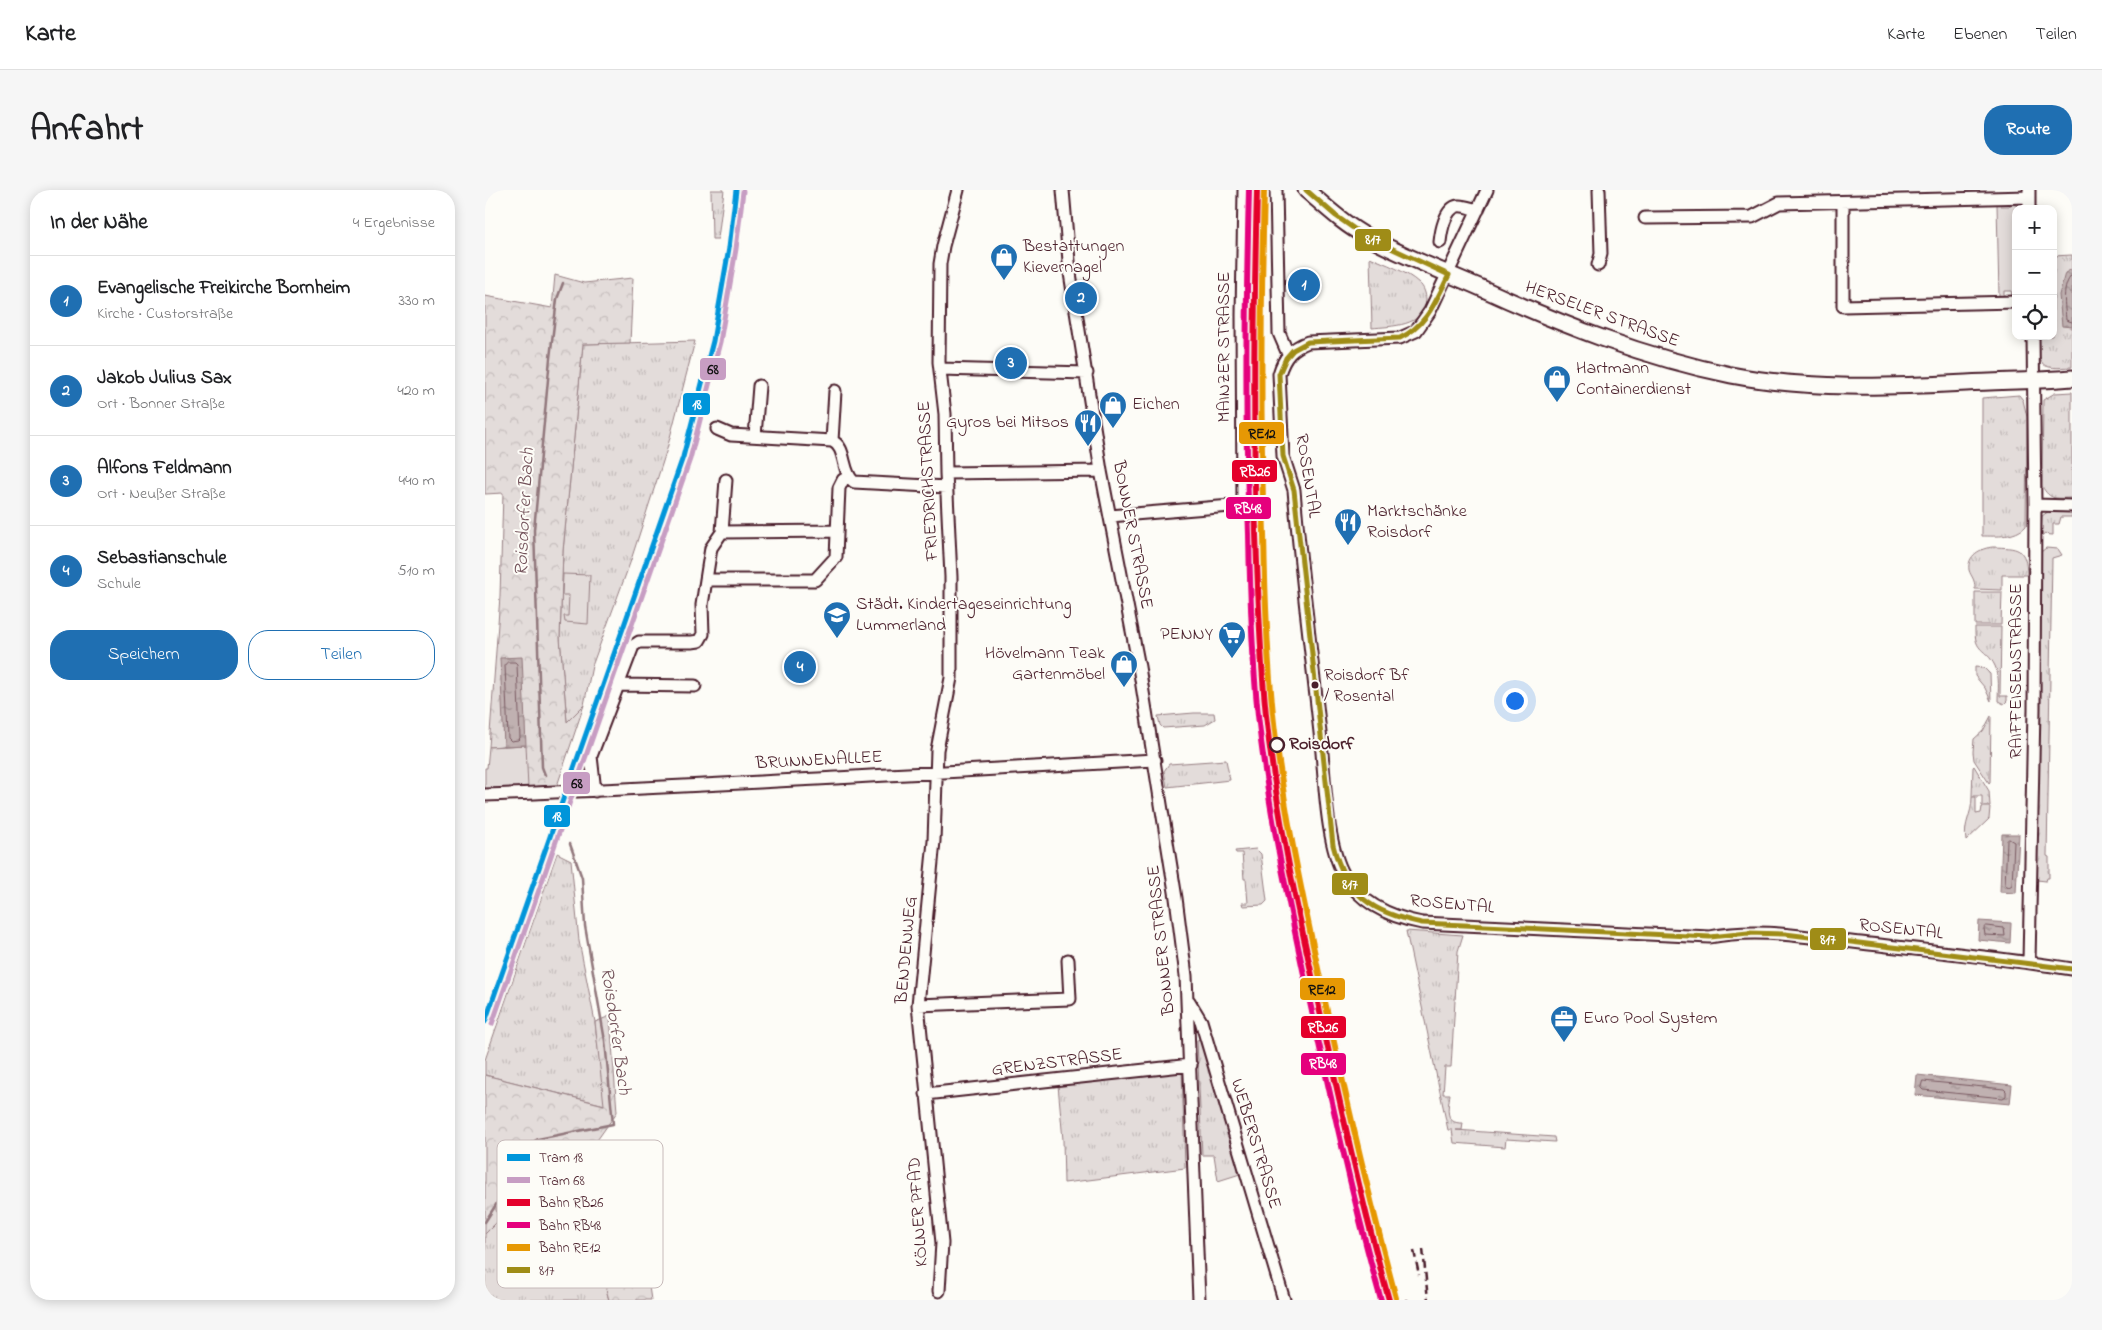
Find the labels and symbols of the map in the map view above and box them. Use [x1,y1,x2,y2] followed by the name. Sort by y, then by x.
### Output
[1354,228,1392,252] line badge: 817
[1364,230,1381,251] text: 817
[1022,234,1124,282] place label: Bestattungen Kievernagel
[989,242,1019,281] shop icon: Bestattungen Kievernagel
[1288,266,1320,304] pin: 1
[1212,271,1238,422] street label: MAINZER STRASSE
[1521,275,1683,355] street label: HERSELER STRASSE
[1065,279,1097,317] pin: 2
[995,344,1027,382] pin: 3
[1576,356,1691,403] place label: Hartmann Containerdienst
[699,357,727,381] line badge: 68
[706,360,719,381] text: 68
[1542,364,1572,403] shop icon: Hartmann Containerdienst
[1098,390,1128,429] shop icon: Eichen
[682,392,711,416] line badge: 18
[1132,392,1180,418] place label: Eichen
[692,395,703,416] text: 18
[912,400,946,563] street label: FRIEDRICHSTRASSE
[1073,408,1103,447] restaurant icon: Gyros bei Mitsos
[946,410,1069,436] place label: Gyros bei Mitsos
[1238,421,1285,445] line badge: RE12
[1247,424,1276,445] text: RE12
[1288,432,1327,520] street label: ROSENTAL
[508,446,542,577] water label: Roisdorfer Bach
[1105,458,1159,611] street label: BONNER STRASSE
[1231,459,1278,483] line badge: RB26
[1239,462,1271,483] text: RB26
[1225,496,1272,520] line badge: RB48
[1233,499,1263,520] text: RB48
[1367,499,1468,546] place label: Marktschänke Roisdorf
[1333,507,1363,546] restaurant icon: Marktschänke Roisdorf
[2004,583,2030,759] street label: RAIFFEISENSTRASSE
[856,592,1072,639] place label: Städt. Kindertageseinrichtung Lummerland
[822,600,852,639] school or university icon: Städt. Kindertageseinrichtung Lummerland
[1217,620,1247,659] supermarket icon: PENNY
[1160,622,1214,648] place label: PENNY
[985,641,1105,688] place label: Hövelmann Teak Gartenmöbel
[784,648,816,686] pin: 4
[1109,649,1139,688] shop icon: Hövelmann Teak Gartenmöbel
[1324,663,1409,709] place label: Roisdorf Bf / Rosental
[1310,680,1320,690] marker: Roisdorf Bf / Rosental
[1502,688,1528,714] your location
[1289,732,1355,758] place label: Roisdorf
[1269,737,1285,753] marker: Roisdorf
[754,745,883,777] street label: BRUNNENALLEE
[562,771,591,795] line badge: 68
[570,774,583,795] text: 68
[543,804,571,828] line badge: 18
[552,807,563,828] text: 18
[1141,864,1183,1017] street label: BONNER STRASSE
[1331,872,1369,896] line badge: 817
[1341,875,1358,896] text: 817
[1409,888,1496,922] street label: ROSENTAL
[889,895,925,1006] street label: BENDENWEG
[1858,913,1945,947] street label: ROSENTAL
[1809,927,1847,951] line badge: 817
[1819,930,1836,951] text: 817
[593,966,637,1097] water label: Roisdorfer Bach
[1299,977,1346,1001] line badge: RE12
[1307,980,1336,1001] text: RE12
[1549,1004,1579,1043] office icon: Euro Pool System
[1583,1006,1717,1032] place label: Euro Pool System
[1300,1015,1347,1039] line badge: RB26
[1307,1018,1339,1039] text: RB26
[990,1042,1124,1084] street label: GRENZSTRASSE
[1300,1052,1347,1076] line badge: RB48
[1308,1054,1338,1075] text: RB48
[1223,1076,1287,1212] street label: WEBERSTRASSE
[497,1140,663,1288] legend
[539,1148,583,1169] text: Tram 18
[902,1156,936,1268] street label: KÖLNER PFAD
[539,1171,585,1192] text: Tram 68
[538,1193,603,1214] text: Bahn RB26
[538,1216,601,1237] text: Bahn RB48
[538,1238,601,1259] text: Bahn RE12
[539,1261,555,1282] text: 817

